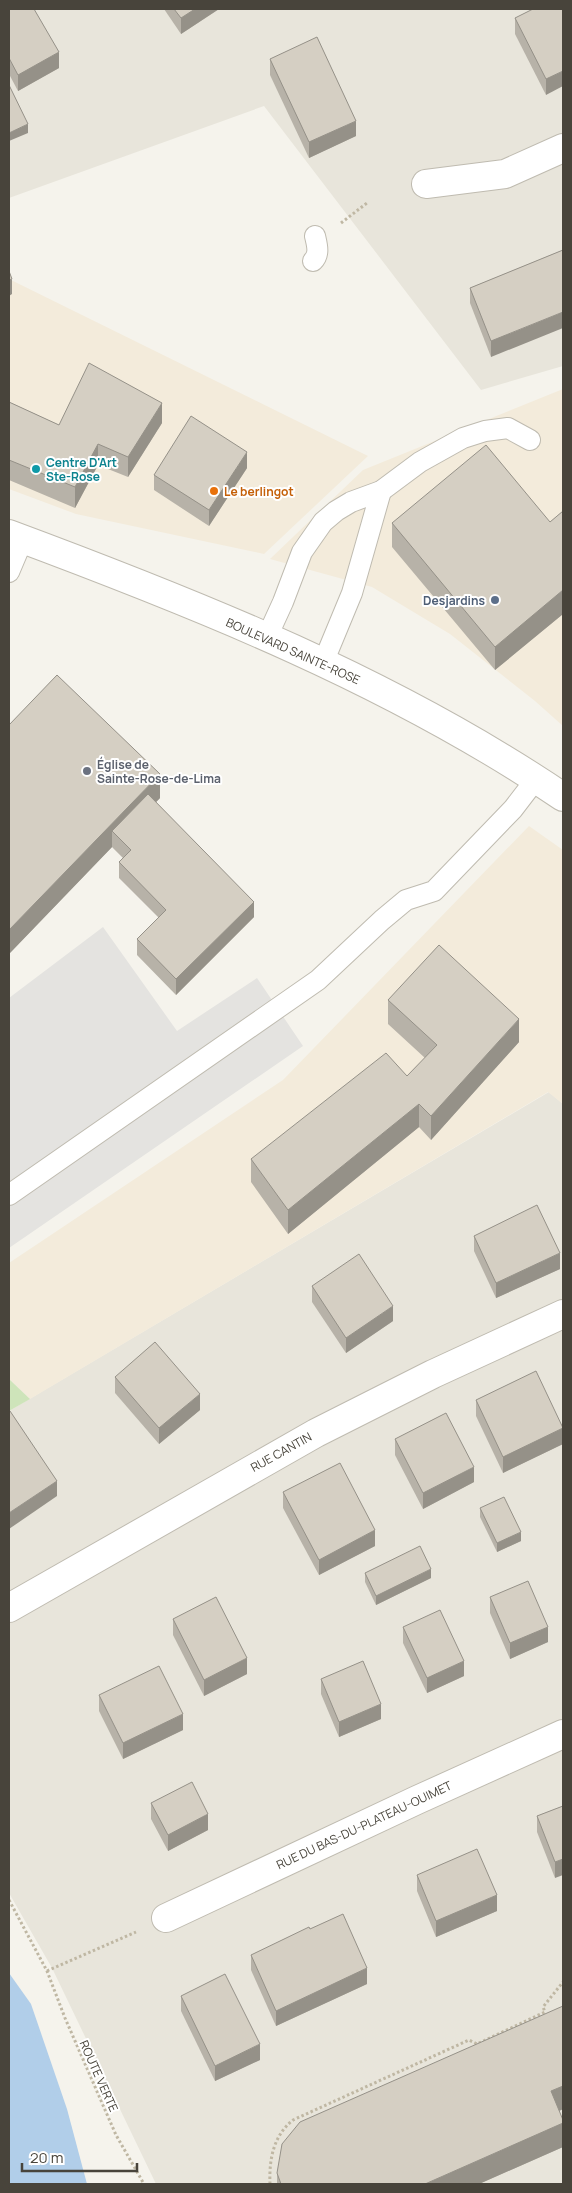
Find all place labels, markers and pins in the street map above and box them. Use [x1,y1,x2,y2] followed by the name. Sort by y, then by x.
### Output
[46,454,117,485] place label: Centre D'Art Ste-Rose
[30,463,42,475] marker: Centre D'Art Ste-Rose
[224,483,294,500] place label: Le berlingot
[208,485,220,497] marker: Le berlingot
[423,592,485,609] place label: Desjardins
[489,594,501,606] marker: Desjardins
[97,756,221,787] place label: Église de Sainte-Rose-de-Lima
[81,765,93,777] marker: Église de Sainte-Rose-de-Lima

